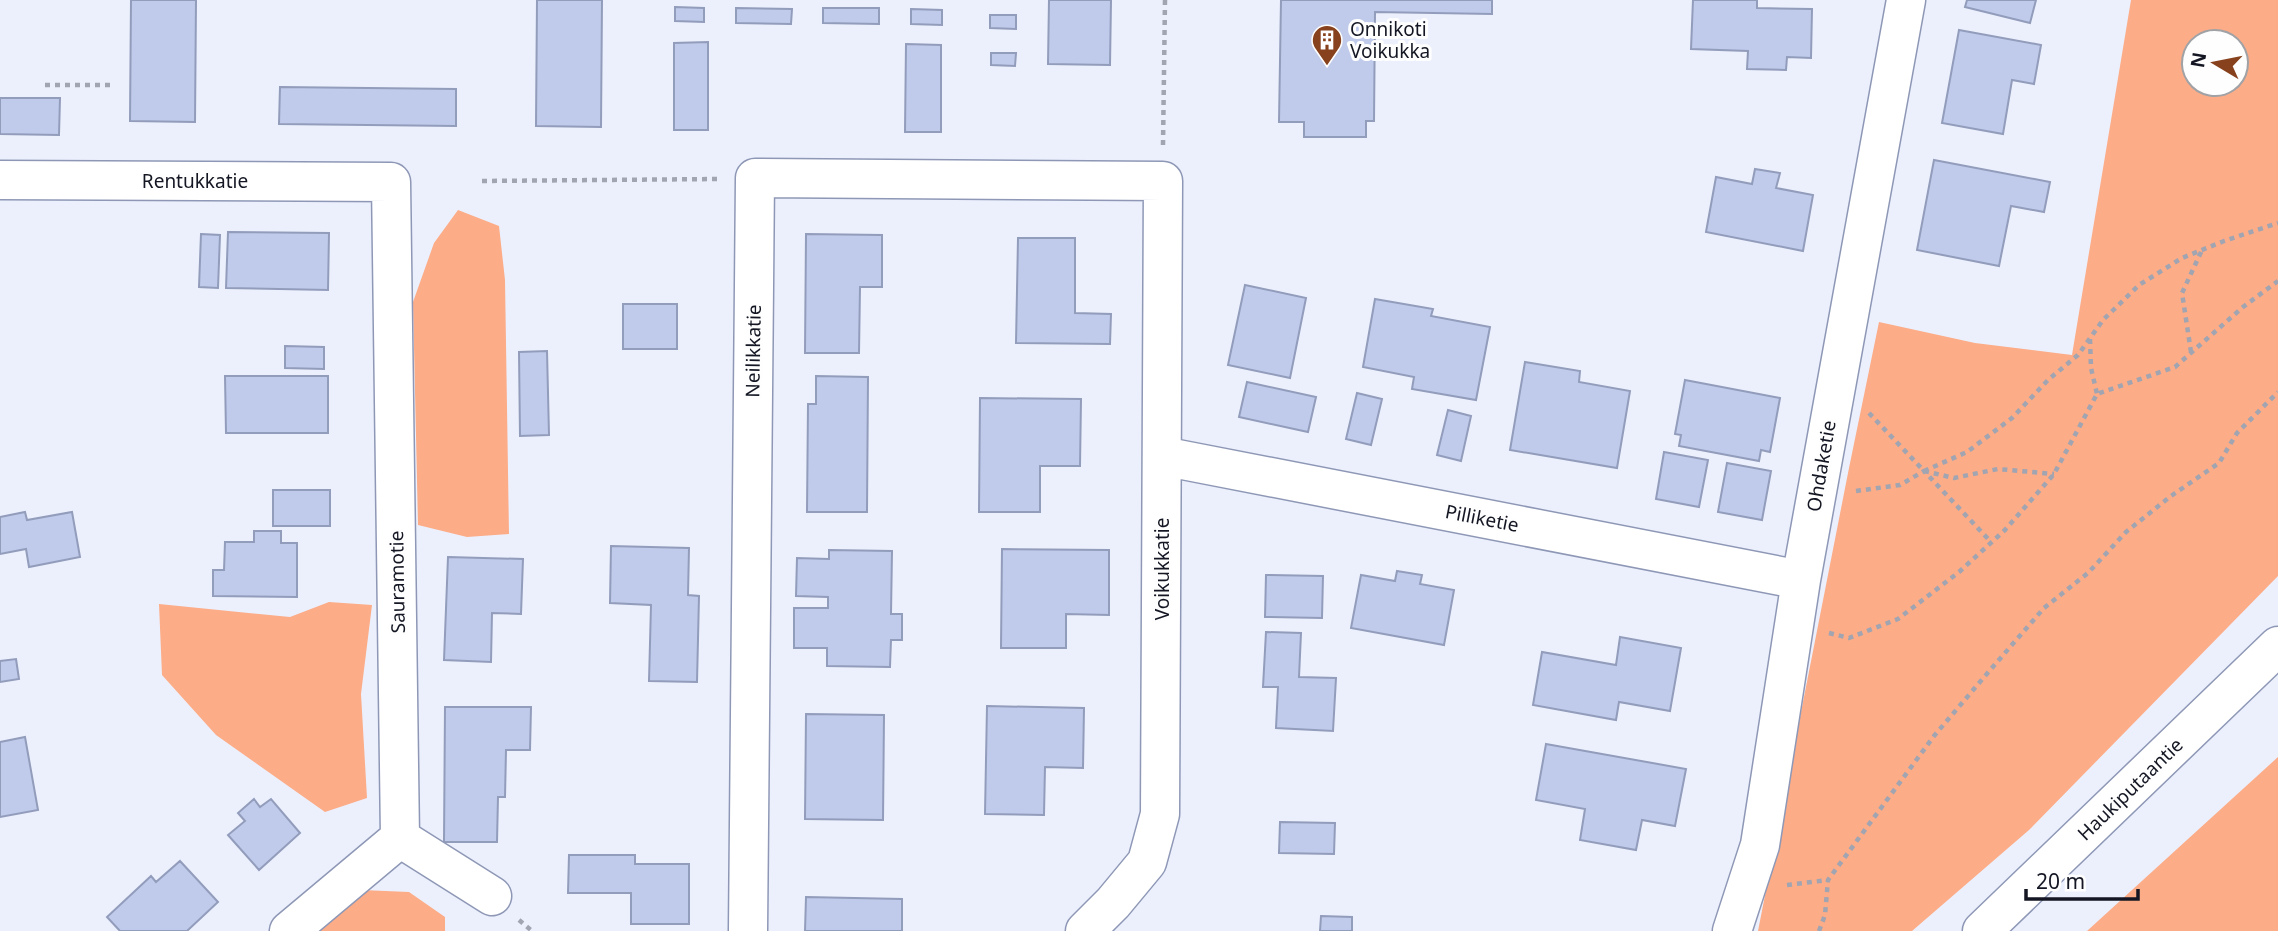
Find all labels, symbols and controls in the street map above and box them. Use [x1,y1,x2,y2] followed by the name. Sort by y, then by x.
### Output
[1350,16,1430,64] place label: Onnikoti Voikukka
[1310,23,1344,67] building icon: Onnikoti Voikukka
[2180,28,2250,98] north arrow
[2184,50,2212,70] text: N
[142,168,248,194] street label: Rentukkatie
[739,304,767,398] street label: Neilikkatie
[1800,418,1842,514] street label: Ohdaketie
[1443,498,1521,538] street label: Pilliketie
[1149,518,1175,620] street label: Voikukkatie
[383,530,411,634] street label: Sauramotie
[2072,732,2188,846] street label: Haukiputaantie
[2026,858,2138,902] scale bar
[2036,867,2085,895] text: 20 m

